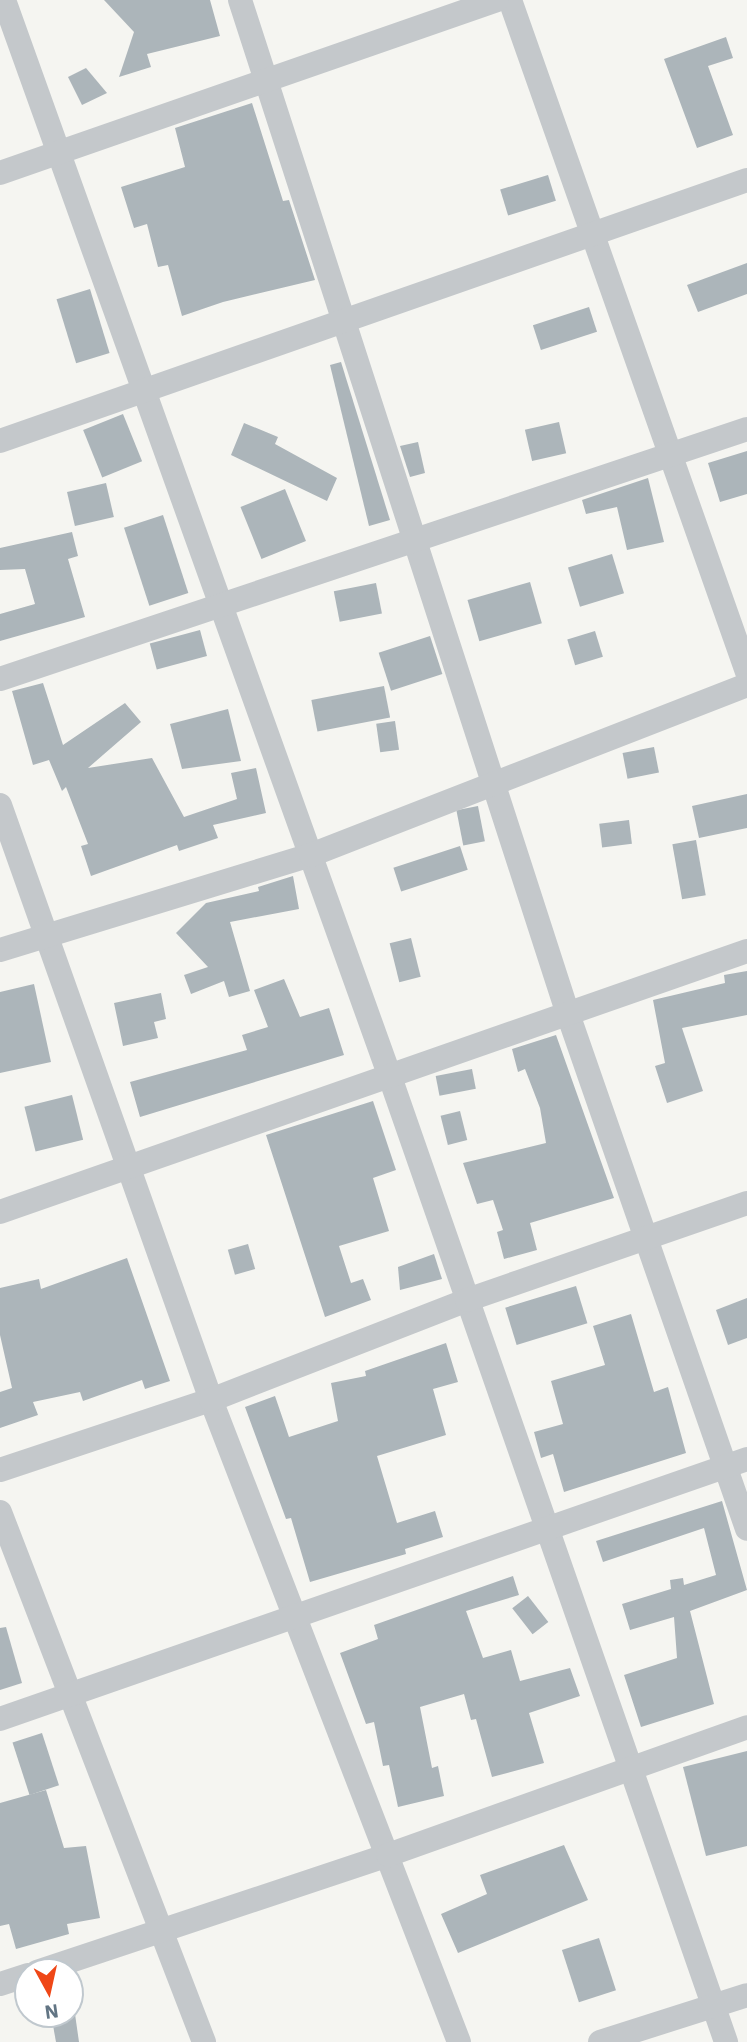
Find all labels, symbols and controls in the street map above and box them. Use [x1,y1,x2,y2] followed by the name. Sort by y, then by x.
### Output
[14,1958,84,2028] north arrow
[43,1999,60,2025] text: N

